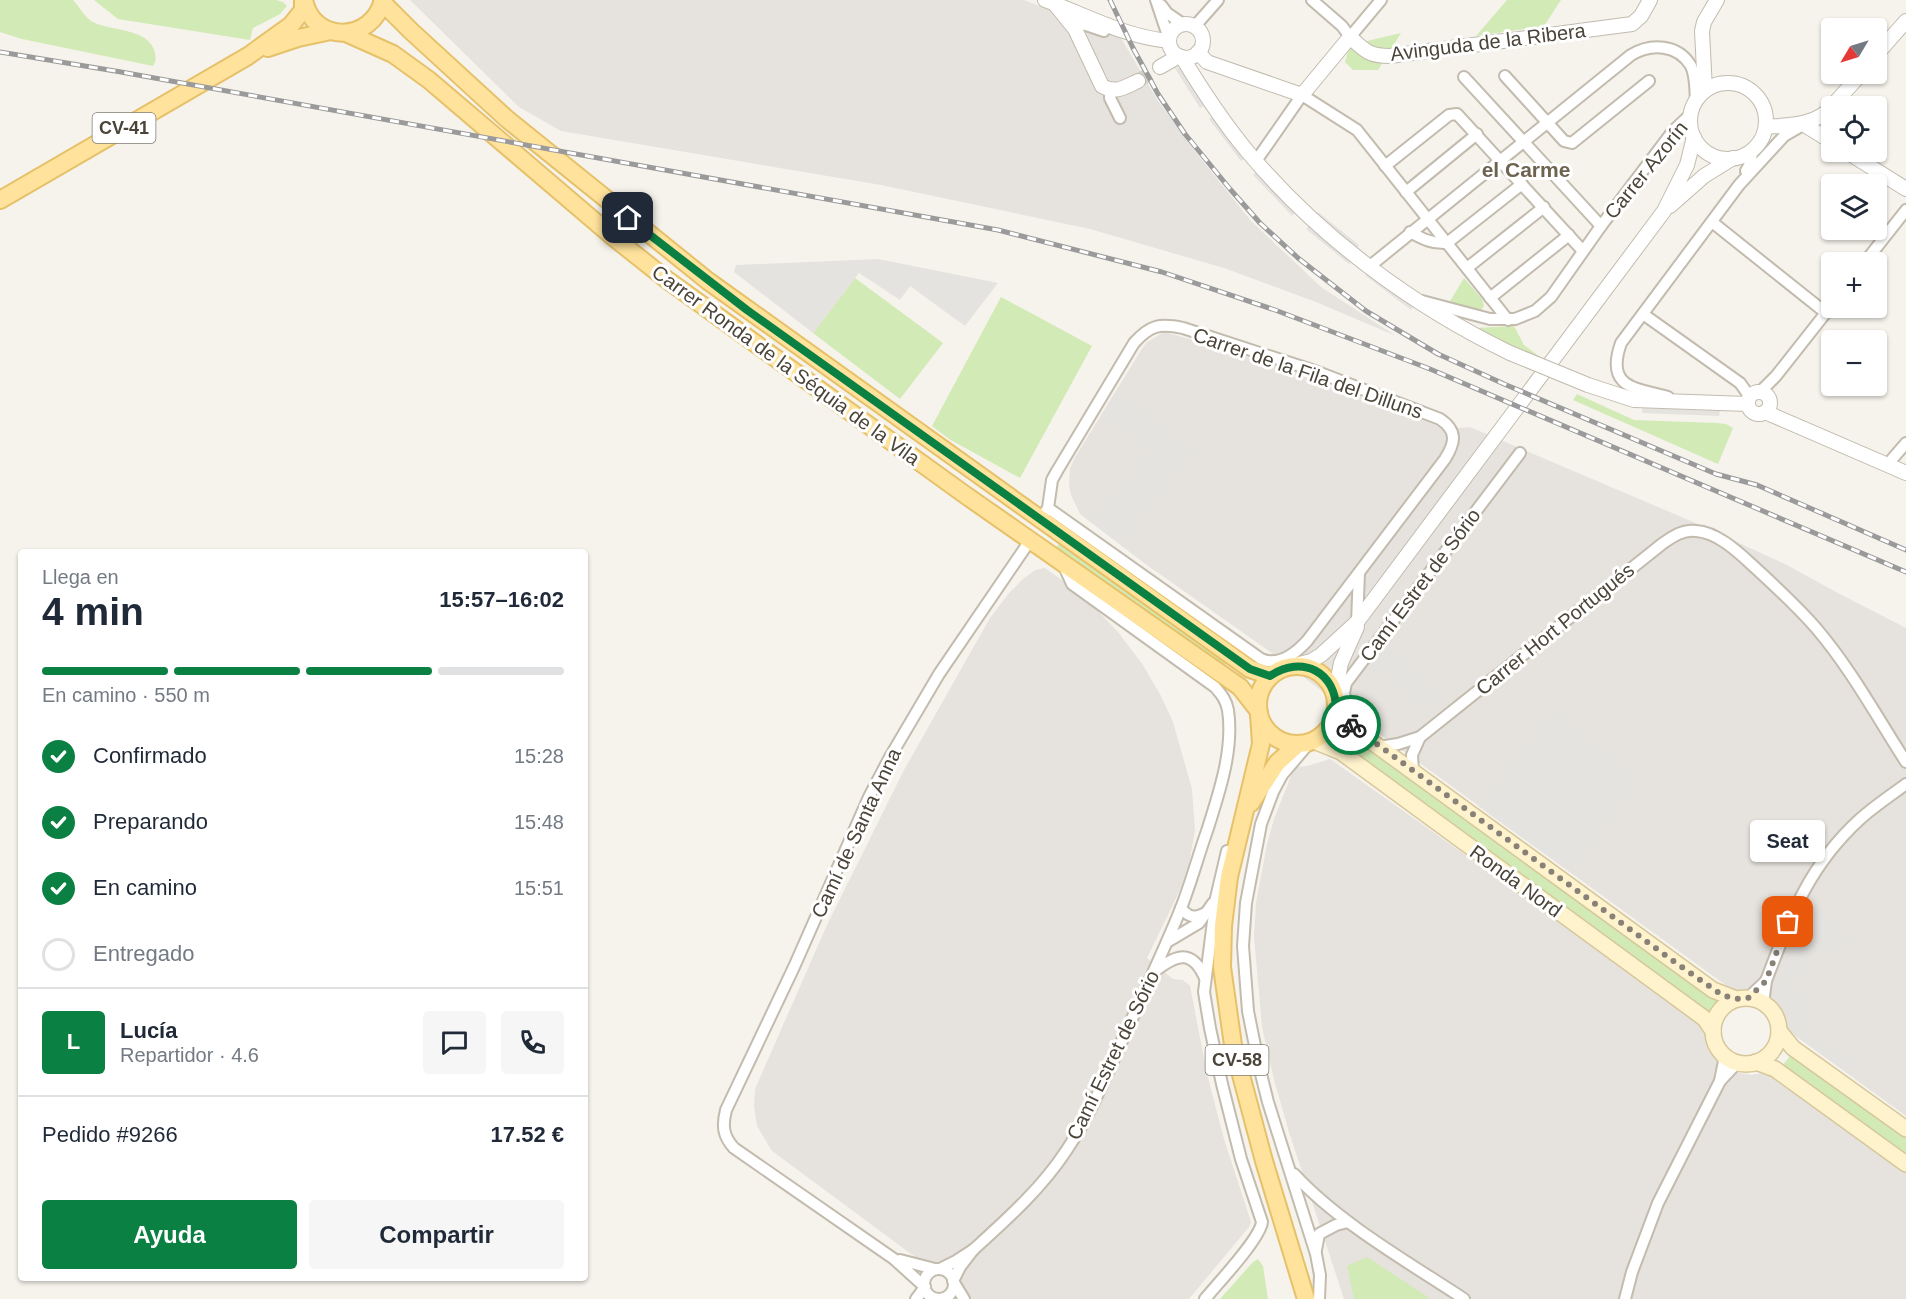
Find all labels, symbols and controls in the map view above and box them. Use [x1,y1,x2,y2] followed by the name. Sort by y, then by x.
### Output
[1821,18,1887,84] north arrow
[1821,18,1887,396] map controls
[1389,19,1588,65] street label: Avinguda de la Ribera
[1821,96,1887,162] button: locate
[92,113,156,143] road number: CV-41
[1600,117,1692,223] street label: Carrer Azorín
[1482,158,1570,181] district label: el Carme
[1821,174,1887,240] button: layers
[602,192,653,243] pin
[611,201,644,234] icon: home
[1821,252,1887,318] button: +
[648,260,925,470] street label: Carrer Ronda de la Séquia de la Vila
[1190,323,1426,423] street label: Carrer de la Fila del Dilluns
[1821,330,1887,396] button: −
[1355,504,1485,666] street label: Camí Estret de Sório
[1472,559,1638,699] street label: Carrer Hort Portugués
[42,566,119,588] text: Llega en
[439,587,564,612] text: 15:57–16:02
[42,590,144,633] text: 4 min
[42,684,210,706] text: En camino · 550 m
[1321,695,1381,755] courier
[1335,709,1368,742] icon: bike
[42,740,75,773] icon: check
[93,743,207,768] text: Confirmado
[807,744,905,921] street label: Camí de Santa Anna
[514,745,564,767] text: 15:28
[42,806,75,839] icon: check
[93,809,208,834] text: Preparando
[514,811,564,833] text: 15:48
[1750,820,1826,862] callout: Seat
[1766,830,1809,852] text: Seat
[1466,840,1566,922] street label: Ronda Nord
[42,872,75,905] icon: check
[93,875,197,900] text: En camino
[514,877,564,899] text: 15:51
[1762,896,1813,947] pin
[1771,905,1804,938] icon: bag
[93,941,195,966] text: Entregado
[1062,967,1164,1143] street label: Camí Estret de Sório
[423,1011,486,1074] button: chat
[501,1011,564,1074] button: phone
[120,1018,177,1043] text: Lucía
[67,1029,80,1054] text: L
[120,1044,259,1066] text: Repartidor · 4.6
[1206,1045,1268,1075] road number: CV-58
[42,1122,178,1147] text: Pedido #9266
[491,1122,564,1147] text: 17.52 €
[42,1200,297,1269] button: Ayuda
[309,1200,564,1269] button: Compartir

